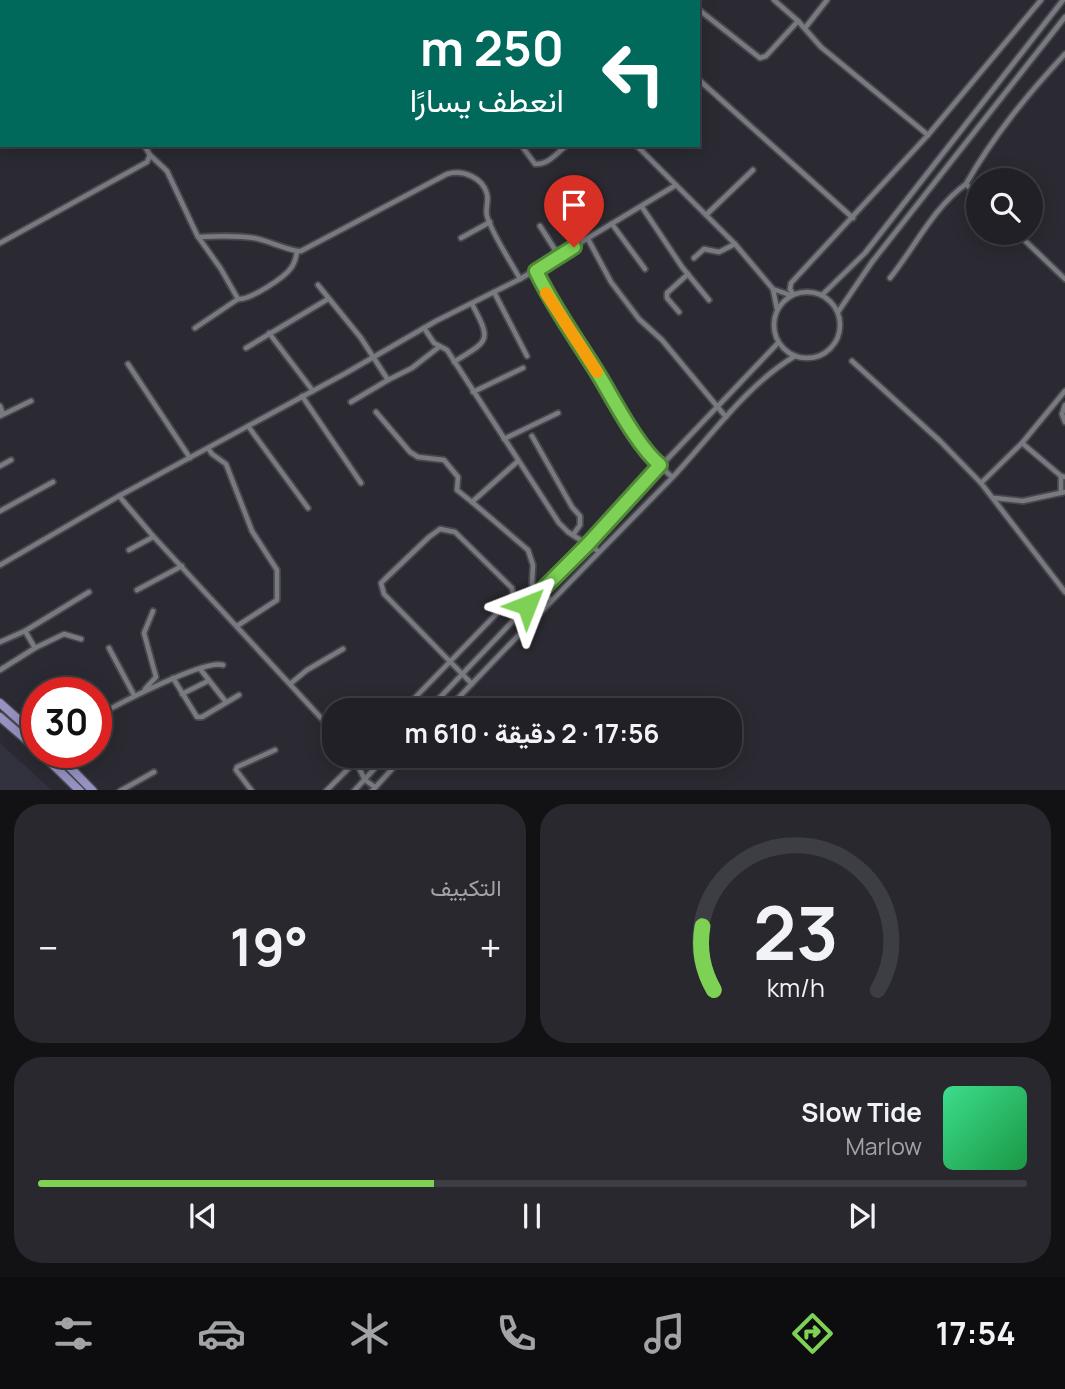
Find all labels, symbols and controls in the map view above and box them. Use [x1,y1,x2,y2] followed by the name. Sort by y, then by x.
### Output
[420,14,564,81] text: 250 m
[588,28,679,119] icon: left
[410,78,564,122] text: انعطف يسارًا
[966,168,1043,245] map controls
[966,168,1043,245] button: search
[544,175,604,247] pin
[555,186,593,224] icon: arrive
[490,568,564,642] position arrow
[21,677,112,768] speed limit sign: 30
[404,715,660,751] text: 17:56 · 2 دقيقة · 610 m
[430,871,502,903] text: التكييف
[752,882,838,982] text: 23
[230,911,308,982] text: 19°
[38,921,59,973] text: −
[480,921,501,973] text: +
[766,969,824,1004] text: km/h
[801,1094,922,1130] text: Slow Tide
[845,1130,922,1162] text: Marlow
[184,1197,222,1235] icon: previous
[513,1197,551,1235] icon: pause
[843,1197,881,1235] icon: next
[49,1309,98,1358] icon: filters
[197,1309,246,1358] icon: car
[345,1309,394,1358] icon: climate
[492,1309,541,1358] icon: phone
[640,1309,689,1358] icon: music
[788,1309,837,1358] icon: directions
[935,1311,1016,1355] text: 17:54

